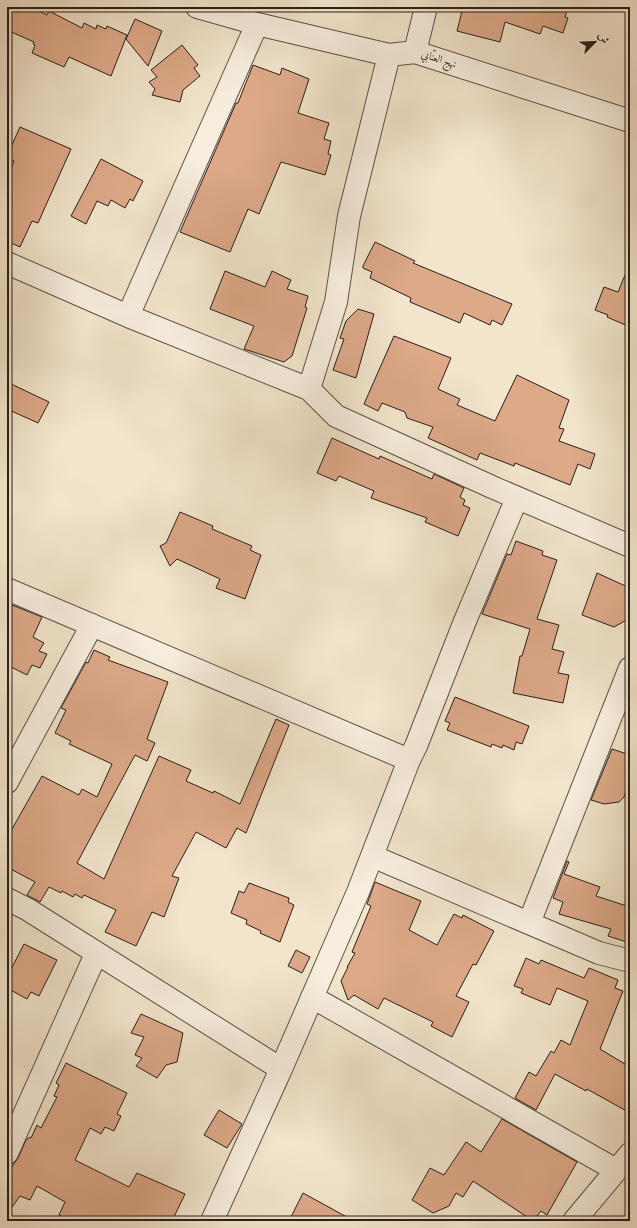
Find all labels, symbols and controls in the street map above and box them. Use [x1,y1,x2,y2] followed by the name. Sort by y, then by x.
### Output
[575,22,615,62] north arrow
[595,30,613,46] text: ش
[418,46,459,75] street label: نهج العنّابي

